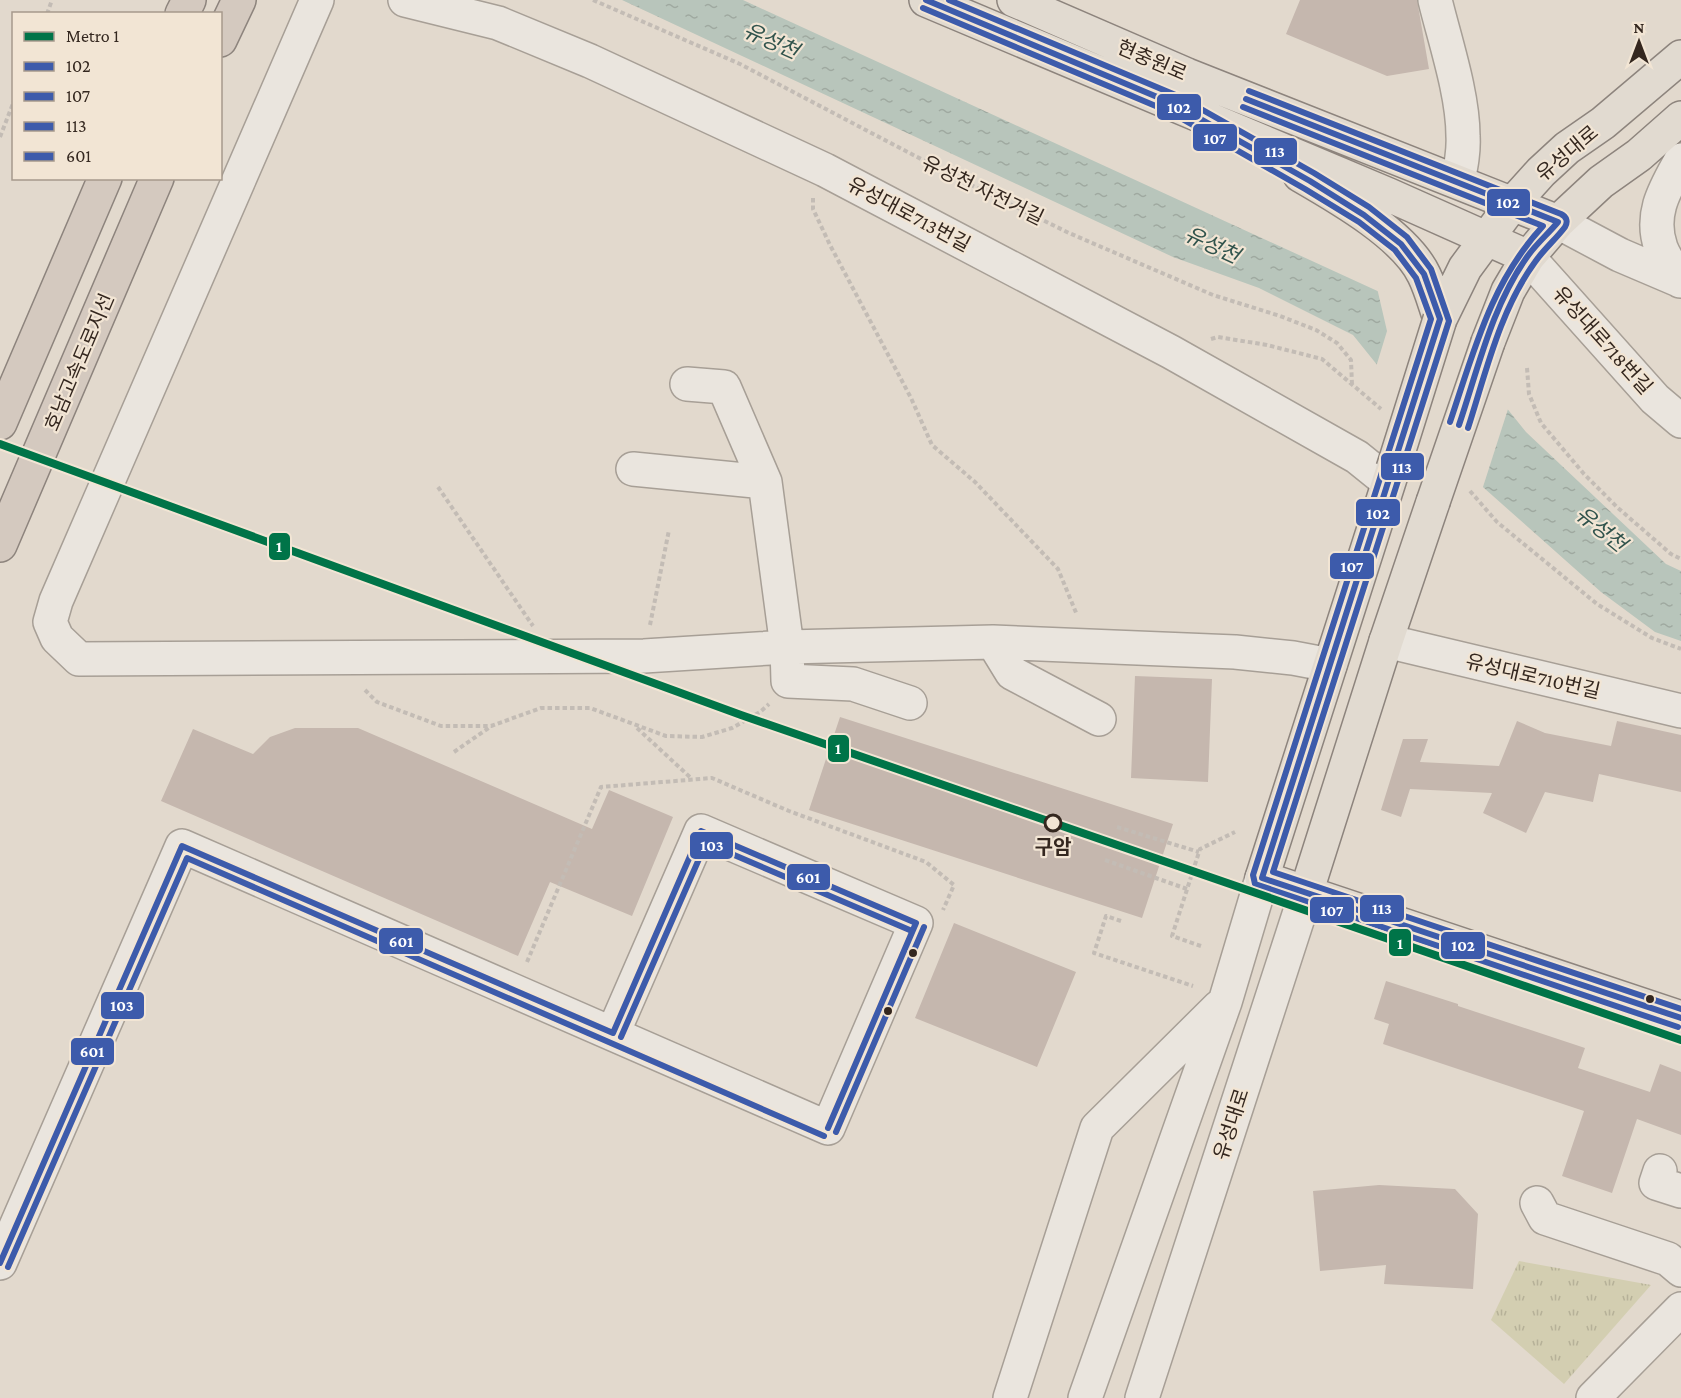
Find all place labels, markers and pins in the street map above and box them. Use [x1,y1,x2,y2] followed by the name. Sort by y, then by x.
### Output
[1044,814,1062,832] marker: 구암
[1035,836,1072,858] place label: 구암
[907,947,919,959] unlabelled marker
[1644,993,1656,1005] unlabelled marker
[882,1005,894,1017] unlabelled marker

